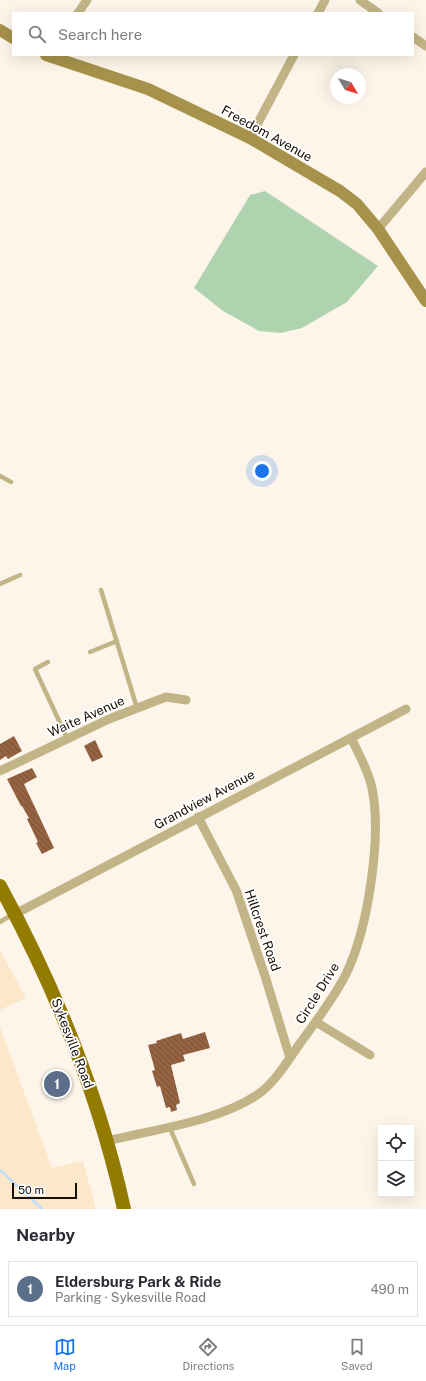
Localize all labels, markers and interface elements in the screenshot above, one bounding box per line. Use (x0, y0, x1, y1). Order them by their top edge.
search box (12, 12, 414, 56)
icon: search (26, 23, 48, 45)
text: Search here (58, 26, 142, 43)
north arrow (330, 68, 366, 104)
street label: Freedom Avenue (219, 102, 315, 165)
your location (252, 461, 272, 481)
street label: Waite Avenue (46, 693, 127, 740)
street label: Grandview Avenue (151, 767, 257, 832)
street label: Hillcrest Road (242, 887, 284, 973)
street label: Circle Drive (293, 960, 342, 1027)
street label: Sykesville Road (48, 996, 97, 1090)
pin: 1 (44, 1069, 70, 1099)
map controls (378, 1125, 414, 1197)
button: locate (378, 1125, 414, 1161)
button: layers (378, 1161, 414, 1197)
scale bar (12, 1181, 77, 1200)
text: 50 m (18, 1184, 44, 1196)
text: Nearby (16, 1225, 75, 1245)
text: Eldersburg Park & Ride (55, 1273, 221, 1290)
text: 1 (27, 1282, 33, 1297)
text: 490 m (370, 1282, 409, 1297)
text: Parking · Sykesville Road (55, 1290, 206, 1305)
tab: Map (53, 1336, 76, 1372)
tab: Directions (183, 1336, 234, 1372)
tab: Saved (341, 1336, 373, 1372)

